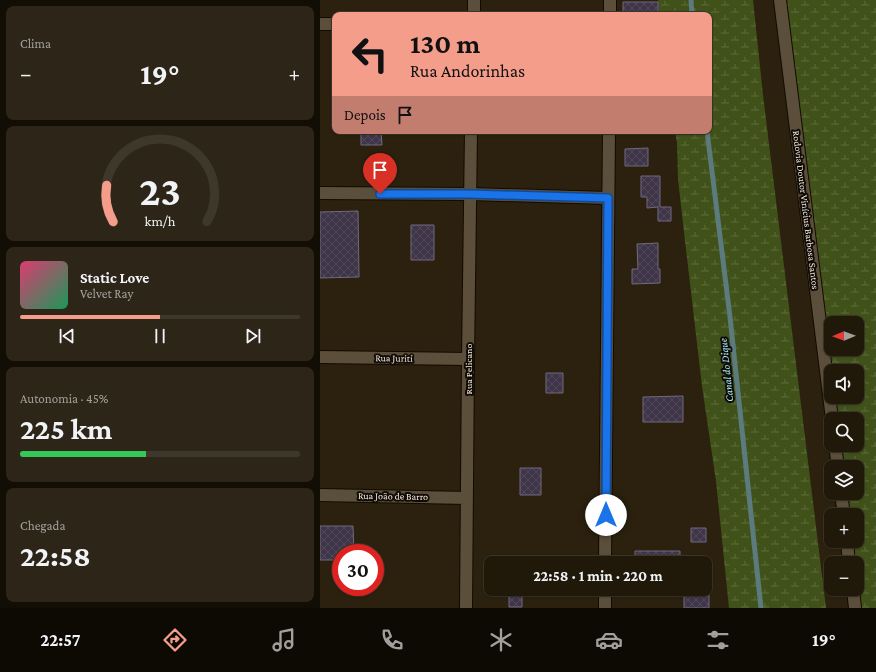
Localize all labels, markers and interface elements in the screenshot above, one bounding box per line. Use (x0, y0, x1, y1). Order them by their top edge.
icon: left (344, 28, 396, 80)
text: 130 m (410, 28, 480, 59)
text: Clima (20, 36, 51, 51)
text: 19° (140, 57, 180, 90)
text: − (20, 61, 32, 86)
text: + (288, 61, 300, 86)
text: Rua Andorinhas (410, 61, 525, 81)
icon: arrive (394, 104, 416, 126)
text: Depois (344, 107, 386, 123)
street label: Rodovia Doutor Vinícius Barbosa Santos (791, 130, 821, 290)
pin (363, 153, 397, 194)
icon: arrive (369, 159, 391, 181)
text: 23 (139, 167, 181, 213)
text: km/h (145, 212, 176, 228)
text: Static Love (80, 270, 149, 286)
text: Velvet Ray (80, 286, 133, 301)
north arrow (824, 316, 864, 356)
map controls (824, 316, 864, 596)
icon: previous (56, 325, 78, 347)
icon: pause (149, 325, 171, 347)
icon: next (242, 325, 264, 347)
water label: Canal do Dique (717, 337, 736, 402)
street label: Rua Pelicano (463, 344, 474, 394)
street label: Rua Juriti (375, 352, 413, 364)
button: sound (824, 364, 864, 404)
text: Autonomia · 45% (20, 391, 108, 406)
text: 225 km (20, 412, 112, 445)
button: search (824, 412, 864, 452)
button: layers (824, 460, 864, 500)
street label: Rua João de Barro (358, 490, 428, 502)
position arrow (585, 494, 627, 536)
button: + (824, 508, 864, 548)
text: Chegada (20, 518, 65, 533)
text: 22:58 (20, 539, 91, 572)
speed limit sign: 30 (332, 544, 384, 596)
button: − (824, 556, 864, 596)
text: 22:58 · 1 min · 220 m (533, 568, 663, 584)
icon: directions (161, 626, 189, 654)
icon: music (270, 626, 298, 654)
icon: phone (378, 626, 406, 654)
icon: climate (487, 626, 515, 654)
icon: car (595, 626, 623, 654)
icon: filters (704, 626, 732, 654)
text: 22:57 (40, 630, 80, 650)
text: 19° (812, 630, 836, 650)

